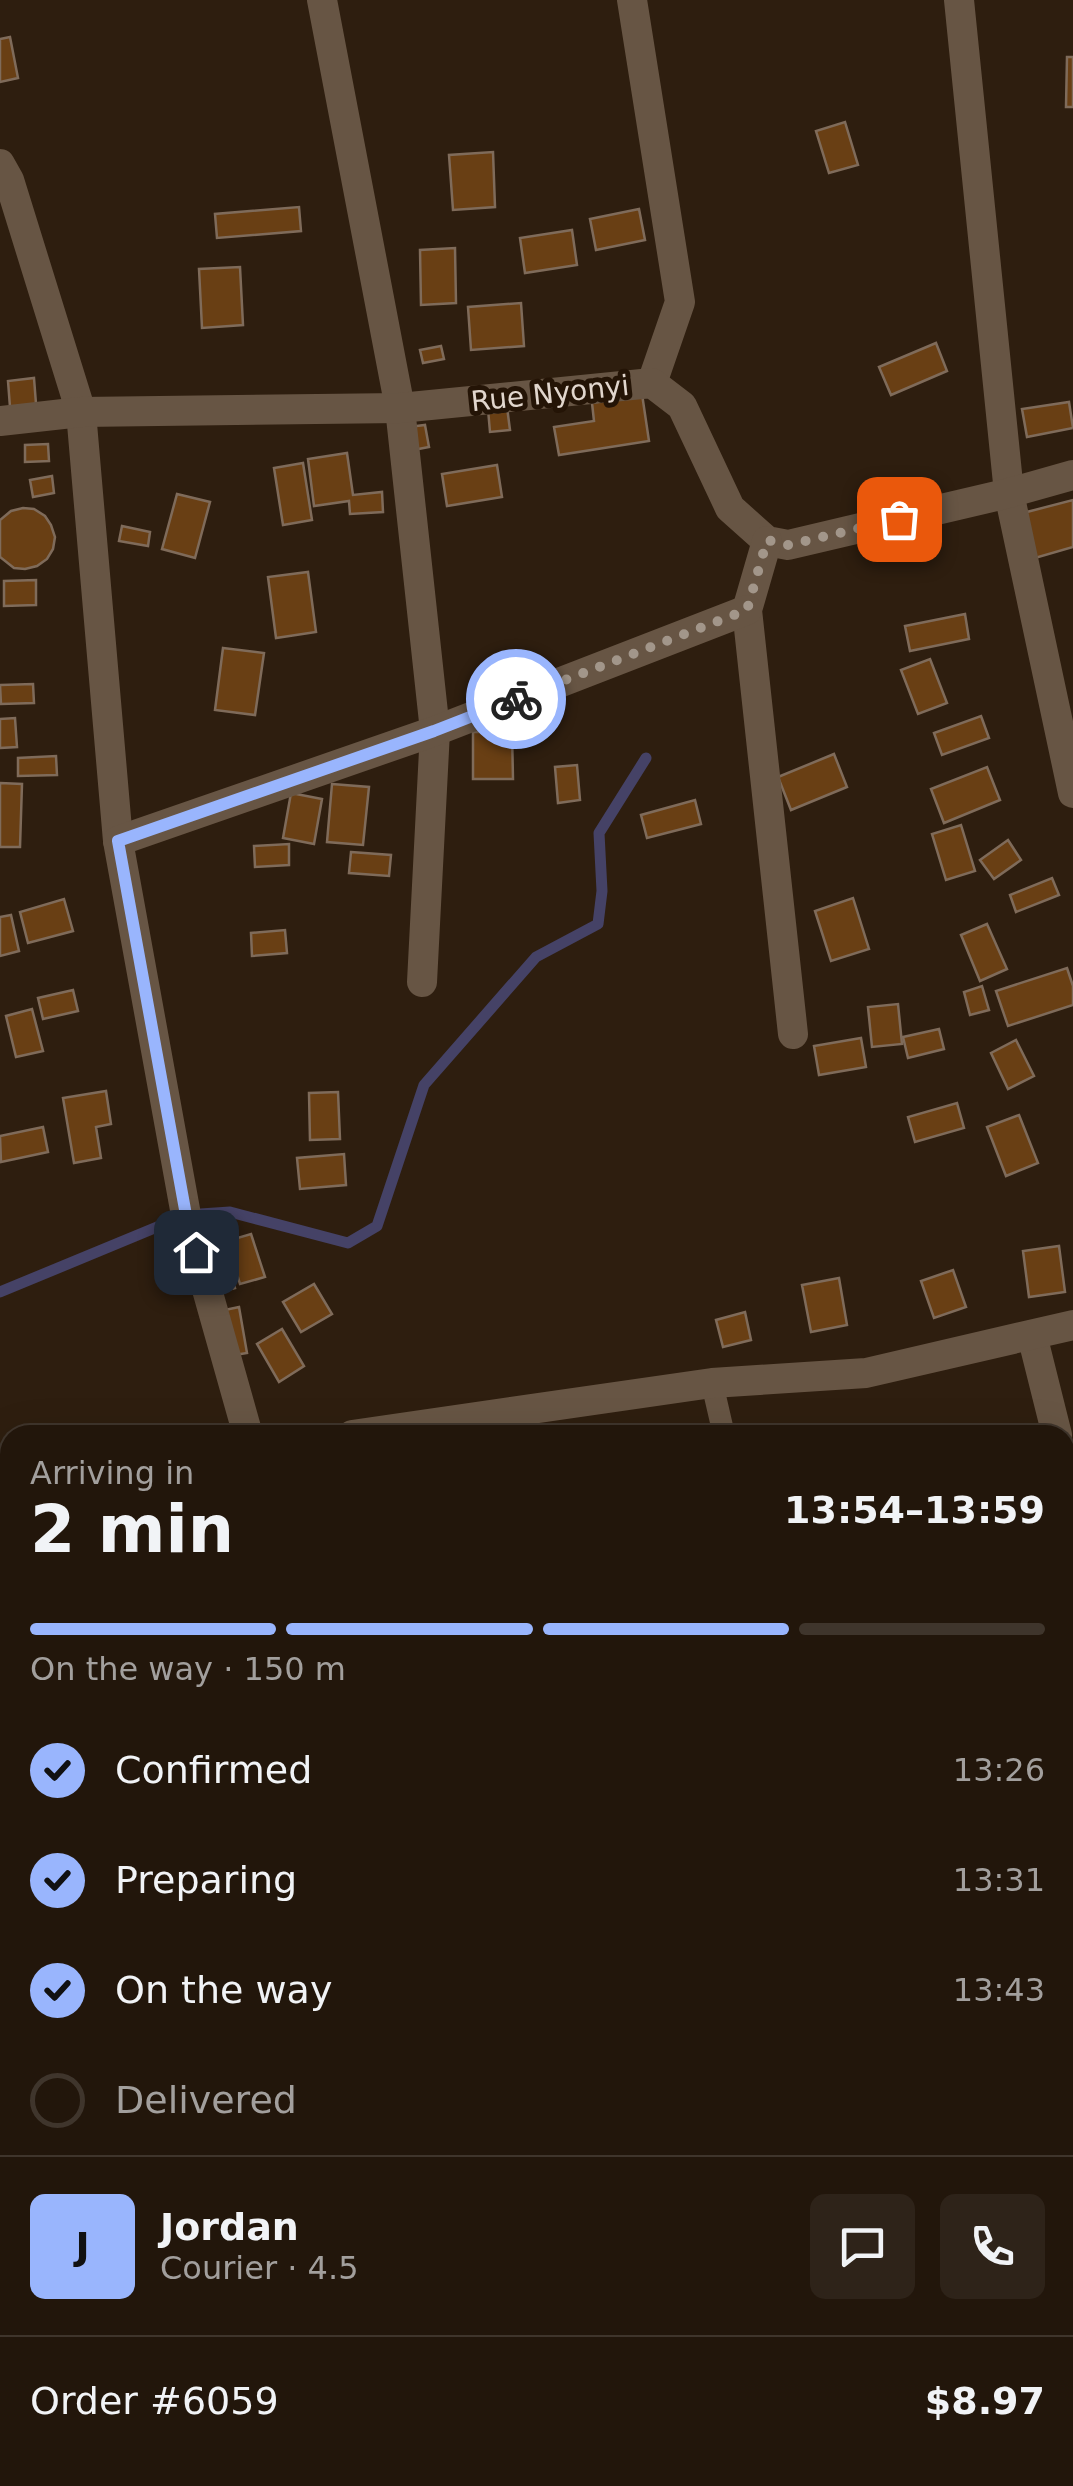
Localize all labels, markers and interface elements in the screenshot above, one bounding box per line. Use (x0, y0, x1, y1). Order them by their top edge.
street label: Rue Nyonyi (469, 369, 631, 418)
pin (857, 477, 942, 562)
icon: bag (872, 492, 927, 547)
courier (466, 649, 566, 749)
icon: bike (489, 672, 544, 727)
pin (154, 1210, 239, 1295)
icon: home (169, 1225, 224, 1280)
text: Arriving in (30, 1454, 194, 1492)
text: 13:54–13:59 (784, 1488, 1045, 1532)
text: 2 min (30, 1492, 234, 1567)
text: On the way · 150 m (30, 1650, 346, 1688)
icon: check (30, 1743, 85, 1798)
text: Confirmed (115, 1748, 312, 1792)
text: 13:26 (953, 1751, 1045, 1789)
icon: check (30, 1853, 85, 1908)
text: Preparing (115, 1858, 297, 1902)
text: 13:31 (953, 1861, 1045, 1899)
icon: check (30, 1963, 85, 2018)
text: On the way (115, 1968, 332, 2012)
text: 13:43 (953, 1971, 1045, 2009)
text: Delivered (115, 2078, 297, 2122)
button: chat (810, 2194, 915, 2299)
button: phone (940, 2194, 1045, 2299)
text: Jordan (160, 2205, 299, 2249)
text: J (75, 2224, 90, 2268)
text: Courier · 4.5 (160, 2249, 359, 2287)
text: Order #6059 (30, 2379, 279, 2423)
text: $8.97 (925, 2379, 1045, 2423)

